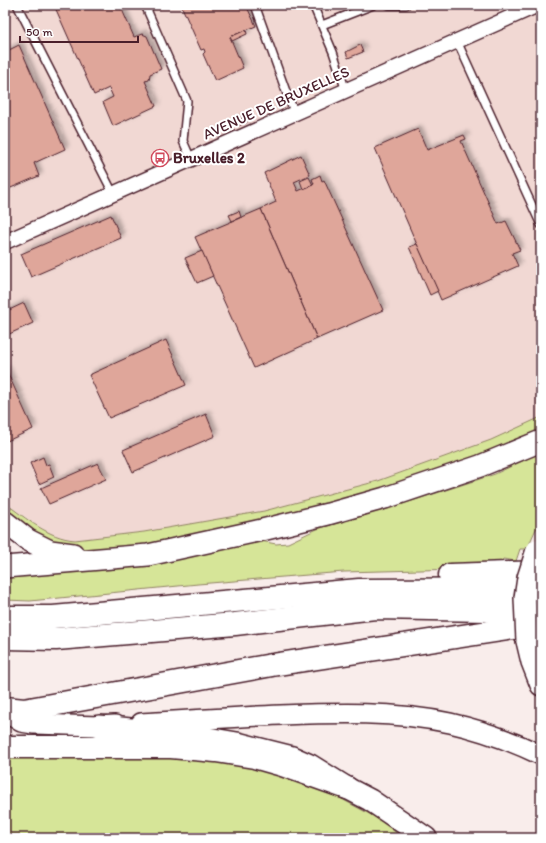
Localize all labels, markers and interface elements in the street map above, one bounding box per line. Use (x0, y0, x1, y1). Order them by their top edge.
scale bar (20, 18, 138, 44)
text: 50 m (26, 25, 52, 39)
street label: AVENUE DE BRUXELLES (200, 63, 352, 143)
bus stop icon: Bruxelles 2 (150, 148, 170, 168)
place label: Bruxelles 2 (173, 149, 245, 167)

